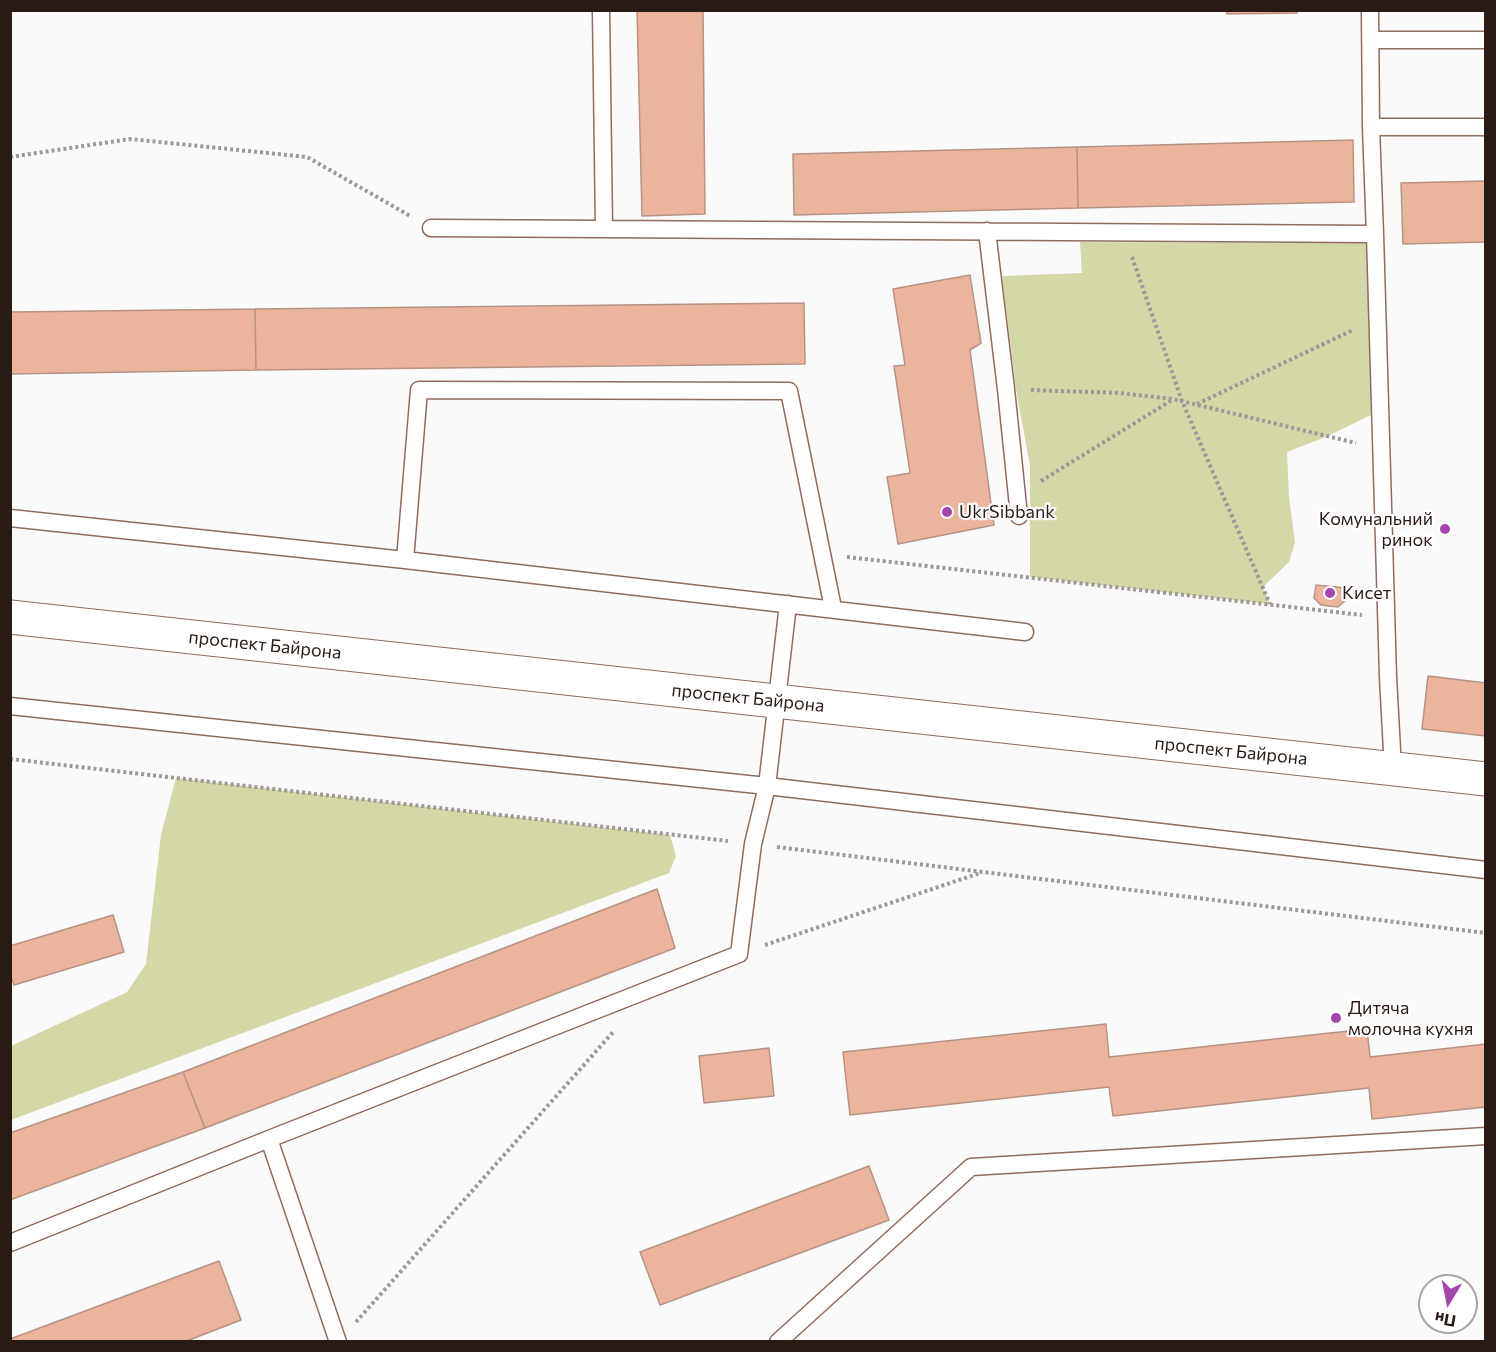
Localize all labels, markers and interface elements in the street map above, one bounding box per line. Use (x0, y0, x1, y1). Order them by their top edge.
place label: UkrSibbank (959, 501, 1055, 523)
marker: UkrSibbank (940, 505, 954, 519)
place label: Комунальний ринок (1319, 508, 1433, 550)
marker: Комунальний ринок (1438, 522, 1452, 536)
place label: Кисет (1342, 582, 1391, 604)
marker: Кисет (1323, 586, 1337, 600)
street label: проспект Байрона (188, 626, 342, 664)
street label: проспект Байрона (671, 679, 825, 717)
street label: проспект Байрона (1154, 732, 1308, 770)
place label: Дитяча молочна кухня (1348, 997, 1473, 1040)
marker: Дитяча молочна кухня (1329, 1011, 1343, 1025)
north arrow (1418, 1274, 1478, 1334)
text: Пн (1433, 1309, 1457, 1331)

